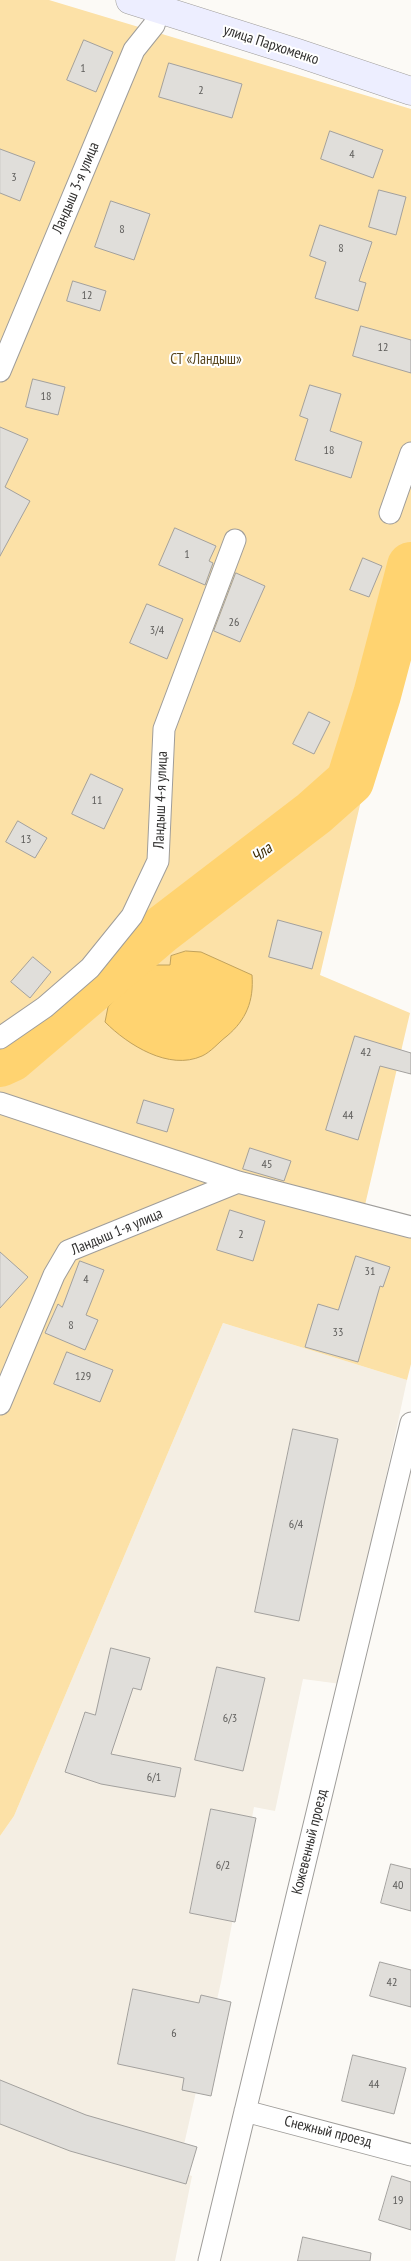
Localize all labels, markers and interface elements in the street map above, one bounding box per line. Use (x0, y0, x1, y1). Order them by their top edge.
street label: улица Пархоменко (221, 21, 321, 69)
house number: 1 (80, 62, 86, 76)
house number: 2 (198, 84, 204, 98)
street label: Ландыш 3-я улица (49, 140, 103, 236)
house number: 4 (349, 148, 355, 162)
house number: 3 (11, 171, 17, 185)
house number: 8 (119, 223, 125, 237)
house number: 8 (338, 242, 344, 256)
house number: 12 (82, 289, 92, 303)
house number: 12 (378, 341, 388, 355)
park label: СТ «Ландыш» (170, 351, 242, 369)
house number: 18 (41, 390, 51, 404)
house number: 18 (324, 444, 334, 458)
house number: 1 (184, 548, 190, 562)
house number: 26 (229, 616, 239, 630)
house number: 3/4 (150, 624, 164, 638)
street label: Ландыш 4-я улица (150, 751, 172, 849)
house number: 11 (92, 794, 102, 808)
house number: 13 (21, 833, 31, 847)
water label: Чла (248, 839, 276, 867)
house number: 42 (361, 1046, 371, 1060)
house number: 44 (343, 1109, 353, 1123)
house number: 45 (262, 1158, 272, 1172)
street label: Ландыш 1-я улица (69, 1205, 165, 1259)
house number: 2 (238, 1228, 244, 1242)
house number: 31 (365, 1265, 375, 1279)
house number: 4 (83, 1273, 89, 1287)
house number: 8 (68, 1319, 74, 1333)
house number: 33 (333, 1326, 343, 1340)
house number: 129 (75, 1370, 91, 1384)
house number: 6/4 (289, 1518, 303, 1532)
house number: 6/3 (223, 1712, 237, 1726)
house number: 6/1 (147, 1771, 161, 1785)
street label: Кожевенный проезд (288, 1788, 332, 1896)
house number: 6/2 (216, 1859, 230, 1873)
house number: 40 (393, 1879, 403, 1893)
house number: 42 (387, 1976, 397, 1990)
house number: 6 (171, 2027, 177, 2041)
house number: 44 (369, 2078, 379, 2092)
street label: Снежный проезд (282, 2112, 374, 2152)
house number: 19 (393, 2194, 403, 2208)

